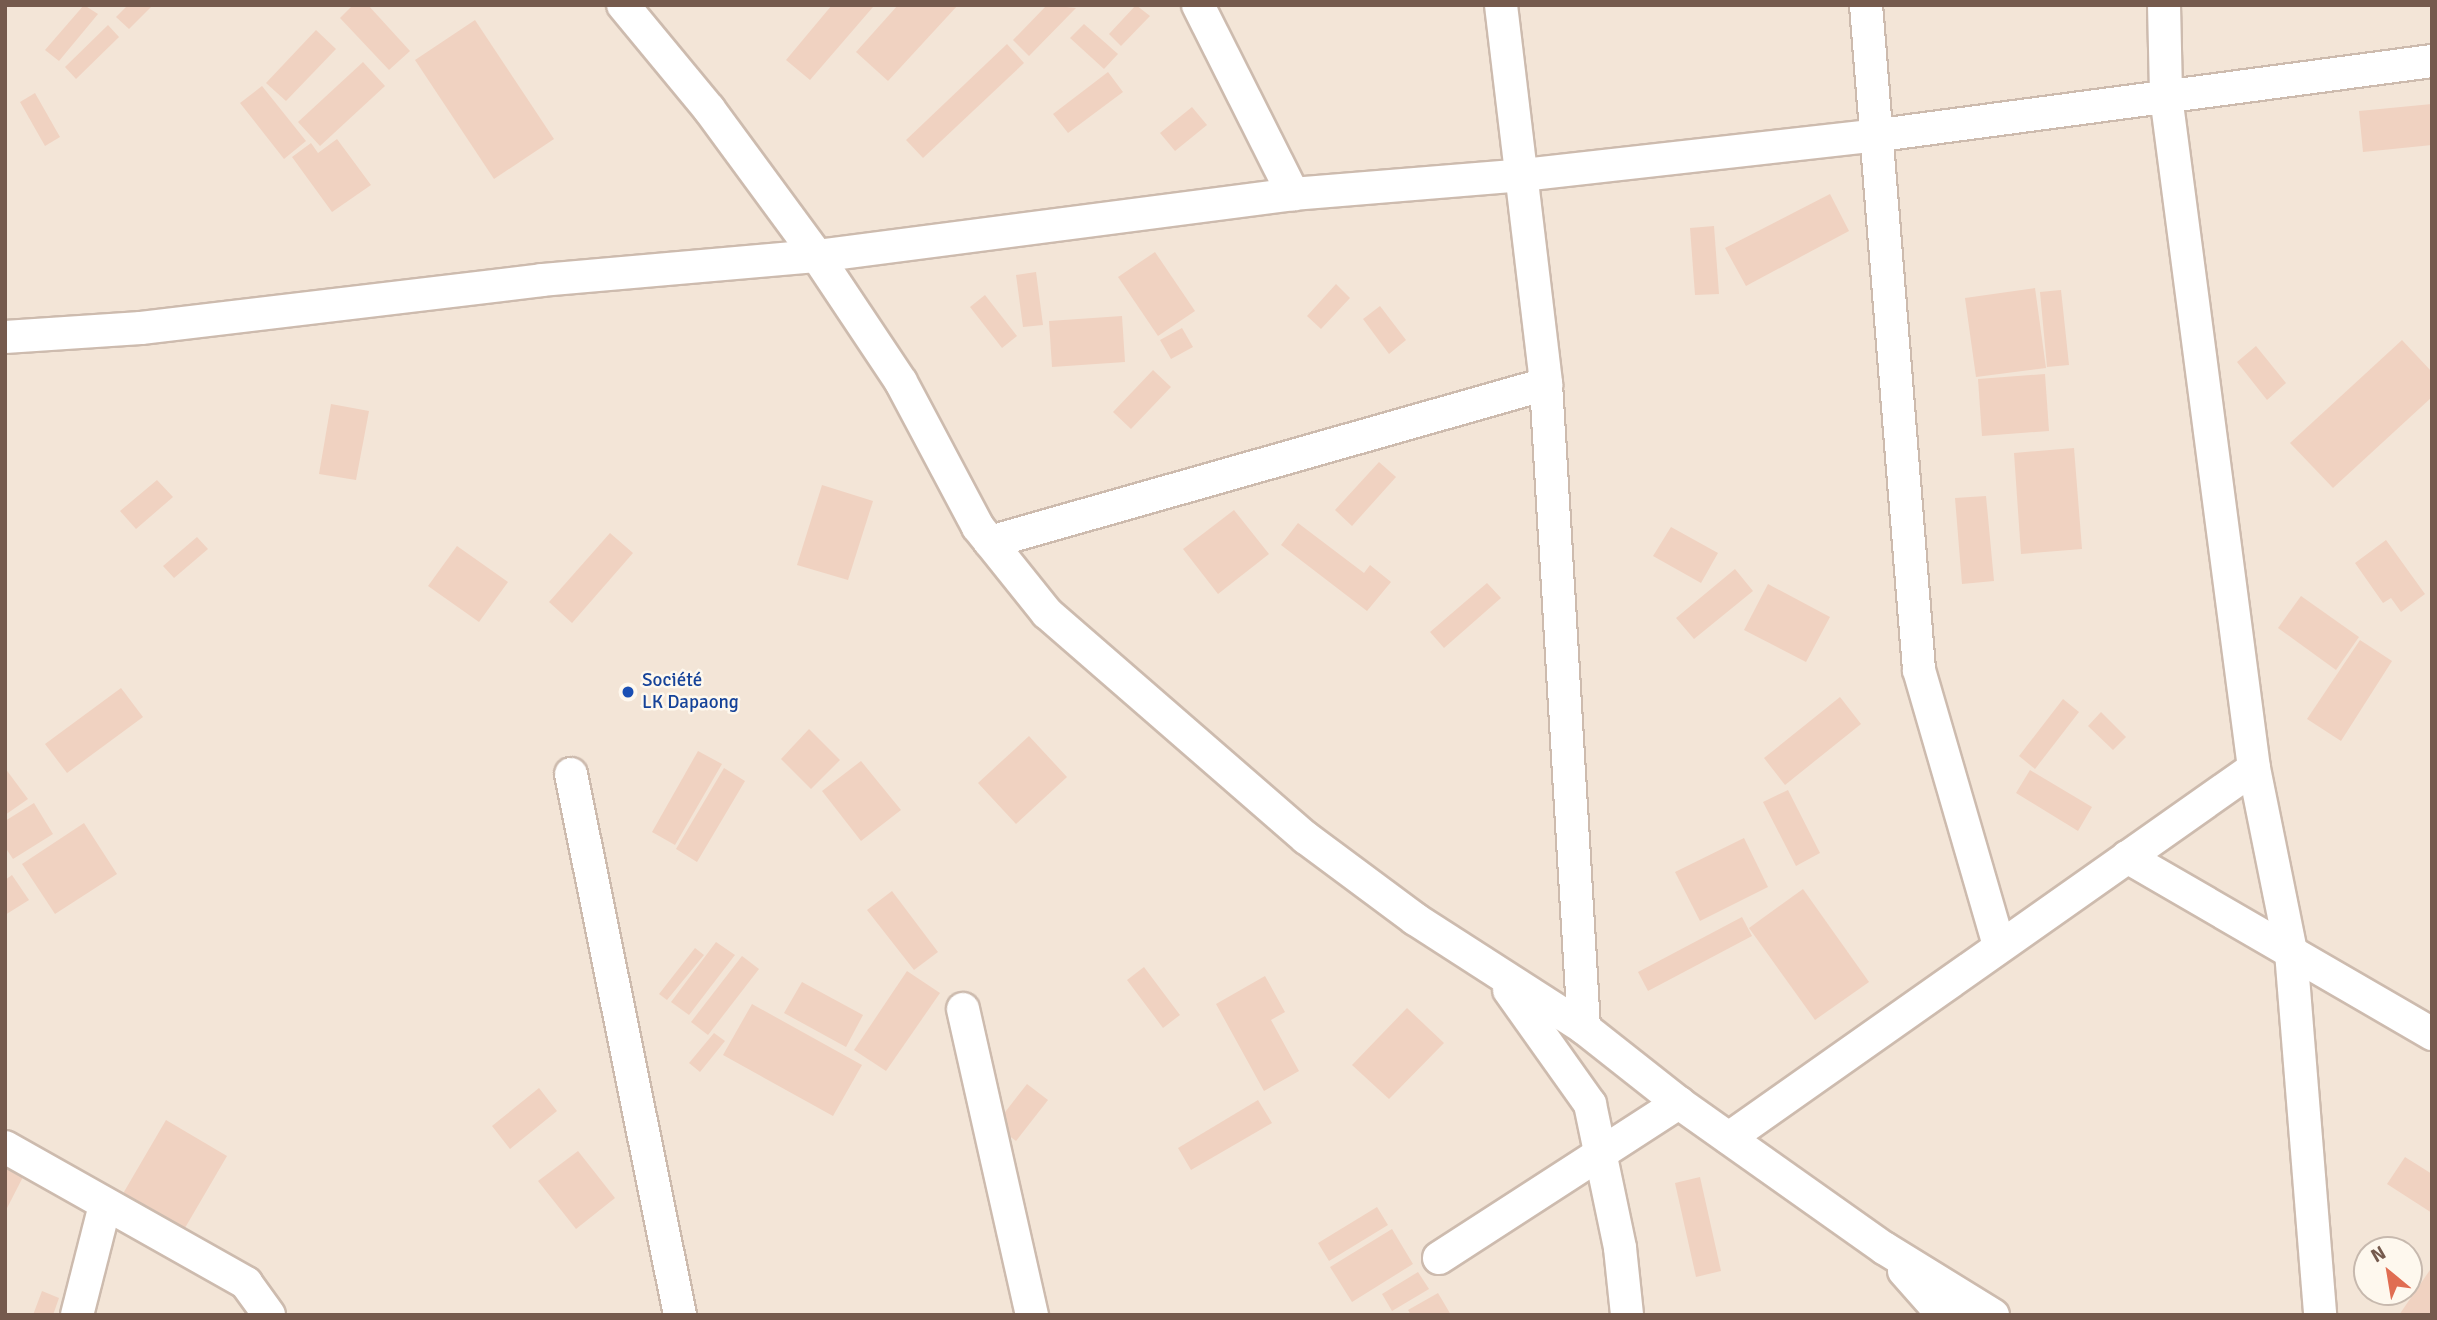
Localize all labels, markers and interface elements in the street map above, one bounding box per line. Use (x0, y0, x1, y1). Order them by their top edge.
place label: Société LK Dapaong (642, 670, 739, 714)
marker: Société LK Dapaong (620, 684, 636, 700)
north arrow (2353, 1236, 2423, 1306)
text: N (2367, 1241, 2390, 1268)

